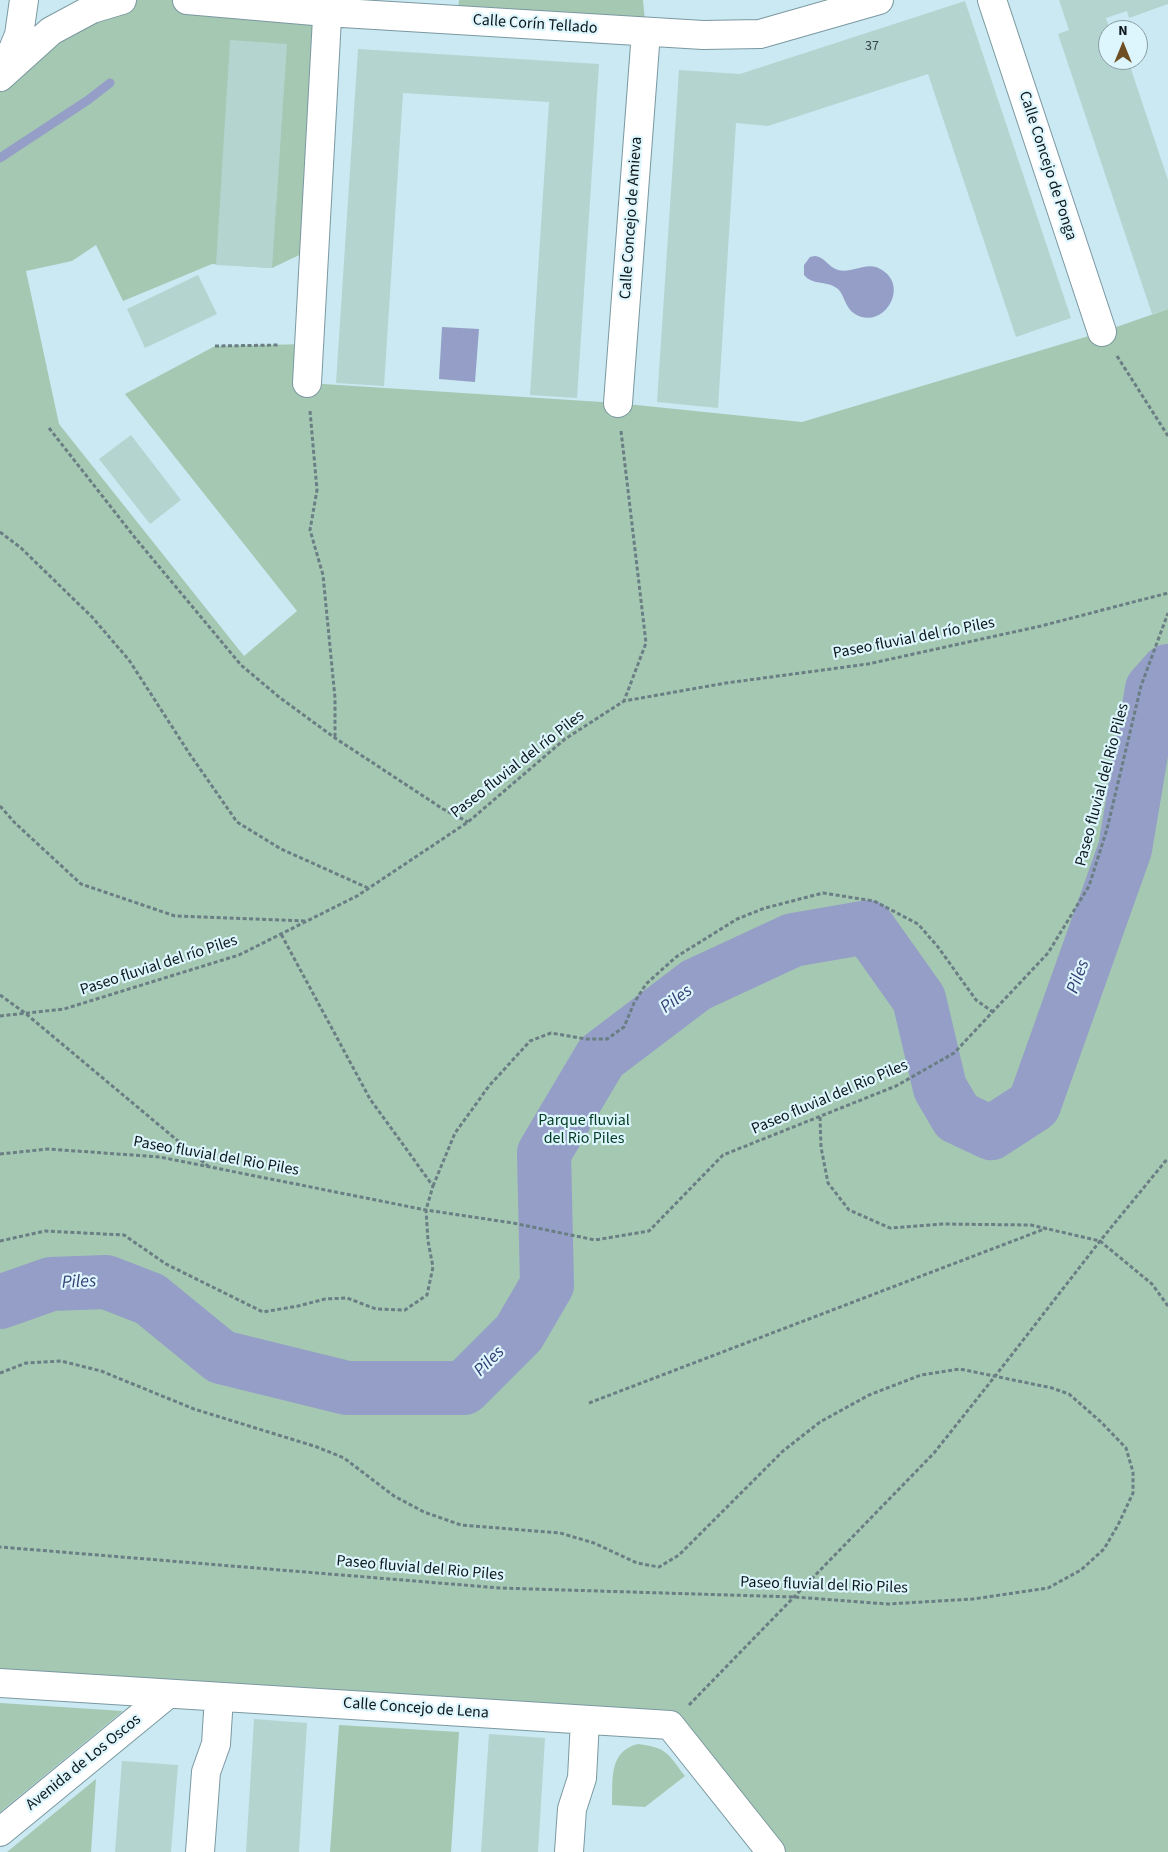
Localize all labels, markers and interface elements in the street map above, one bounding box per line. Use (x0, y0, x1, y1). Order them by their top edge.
street label: Calle Corín Tellado (472, 11, 598, 39)
north arrow (1098, 20, 1148, 70)
text: N (1118, 21, 1128, 41)
house number: 37 (865, 39, 879, 55)
street label: Calle Concejo de Ponga (1014, 89, 1080, 243)
street label: Calle Concejo de Amieva (617, 136, 647, 300)
street label: Paseo fluvial del río Piles (832, 614, 996, 664)
street label: Paseo fluvial del Rio Piles (1072, 701, 1134, 869)
street label: Paseo fluvial del río Piles (447, 707, 589, 823)
street label: Paseo fluvial del río Piles (78, 931, 240, 1001)
water label: Piles (1063, 957, 1095, 997)
water label: Piles (657, 981, 697, 1019)
street label: Paseo fluvial del Rio Piles (749, 1056, 911, 1140)
park label: Parque fluvial del Rio Piles (538, 1111, 630, 1149)
street label: Paseo fluvial del Rio Piles (132, 1133, 300, 1181)
water label: Piles (61, 1271, 97, 1295)
water label: Piles (470, 1342, 510, 1382)
street label: Paseo fluvial del Rio Piles (336, 1552, 504, 1586)
street label: Paseo fluvial del Rio Piles (740, 1573, 908, 1599)
street label: Calle Concejo de Lena (342, 1694, 490, 1724)
street label: Avenida de Los Oscos (23, 1711, 145, 1815)

